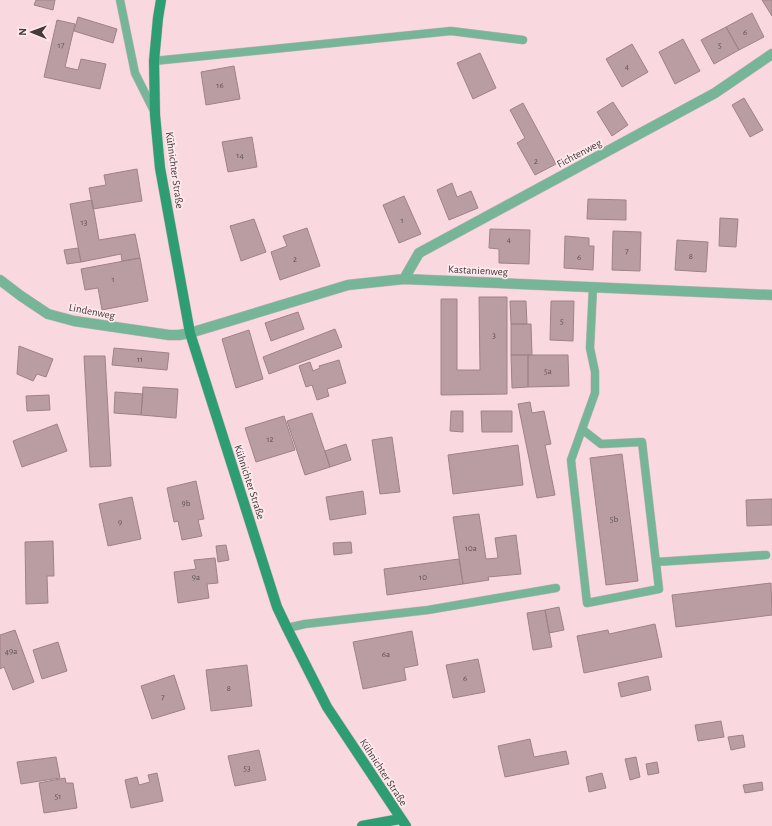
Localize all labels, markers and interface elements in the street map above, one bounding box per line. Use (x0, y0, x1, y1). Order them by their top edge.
north arrow (12, 12, 52, 52)
text: N (17, 28, 28, 36)
house number: 6 (743, 28, 747, 37)
house number: 17 (58, 41, 65, 50)
house number: 5 (718, 41, 722, 50)
house number: 4 (625, 62, 630, 71)
house number: 16 (216, 81, 224, 90)
street label: Kühnichter Straße (164, 131, 185, 209)
street label: Fichtenweg (555, 137, 604, 170)
house number: 14 (236, 151, 244, 160)
house number: 2 (534, 157, 538, 166)
house number: 1 (400, 216, 404, 225)
house number: 13 (81, 218, 88, 227)
house number: 4 (507, 235, 512, 244)
house number: 7 (625, 247, 629, 256)
house number: 8 (689, 252, 693, 261)
house number: 6 (577, 253, 581, 262)
house number: 2 (293, 255, 297, 264)
street label: Kastanienweg (448, 263, 509, 278)
house number: 1 (111, 275, 115, 284)
street label: Lindenweg (68, 302, 117, 321)
house number: 5 (560, 317, 564, 326)
house number: 3 (492, 331, 496, 340)
house number: 11 (137, 355, 143, 364)
house number: 5a (544, 367, 552, 376)
house number: 12 (266, 435, 274, 444)
street label: Kühnichter Straße (232, 444, 267, 521)
house number: 9b (182, 499, 191, 508)
house number: 5b (610, 515, 619, 524)
house number: 9 (118, 518, 122, 527)
house number: 10a (465, 544, 477, 553)
house number: 9a (192, 573, 200, 582)
house number: 10 (419, 573, 427, 582)
house number: 49a (5, 647, 17, 656)
house number: 6a (382, 650, 390, 659)
house number: 6 (463, 674, 467, 683)
house number: 8 (227, 684, 231, 693)
house number: 7 (161, 693, 165, 702)
street label: Kühnichter Straße (358, 737, 409, 808)
house number: 53 (243, 764, 251, 773)
house number: 51 (55, 792, 61, 801)

